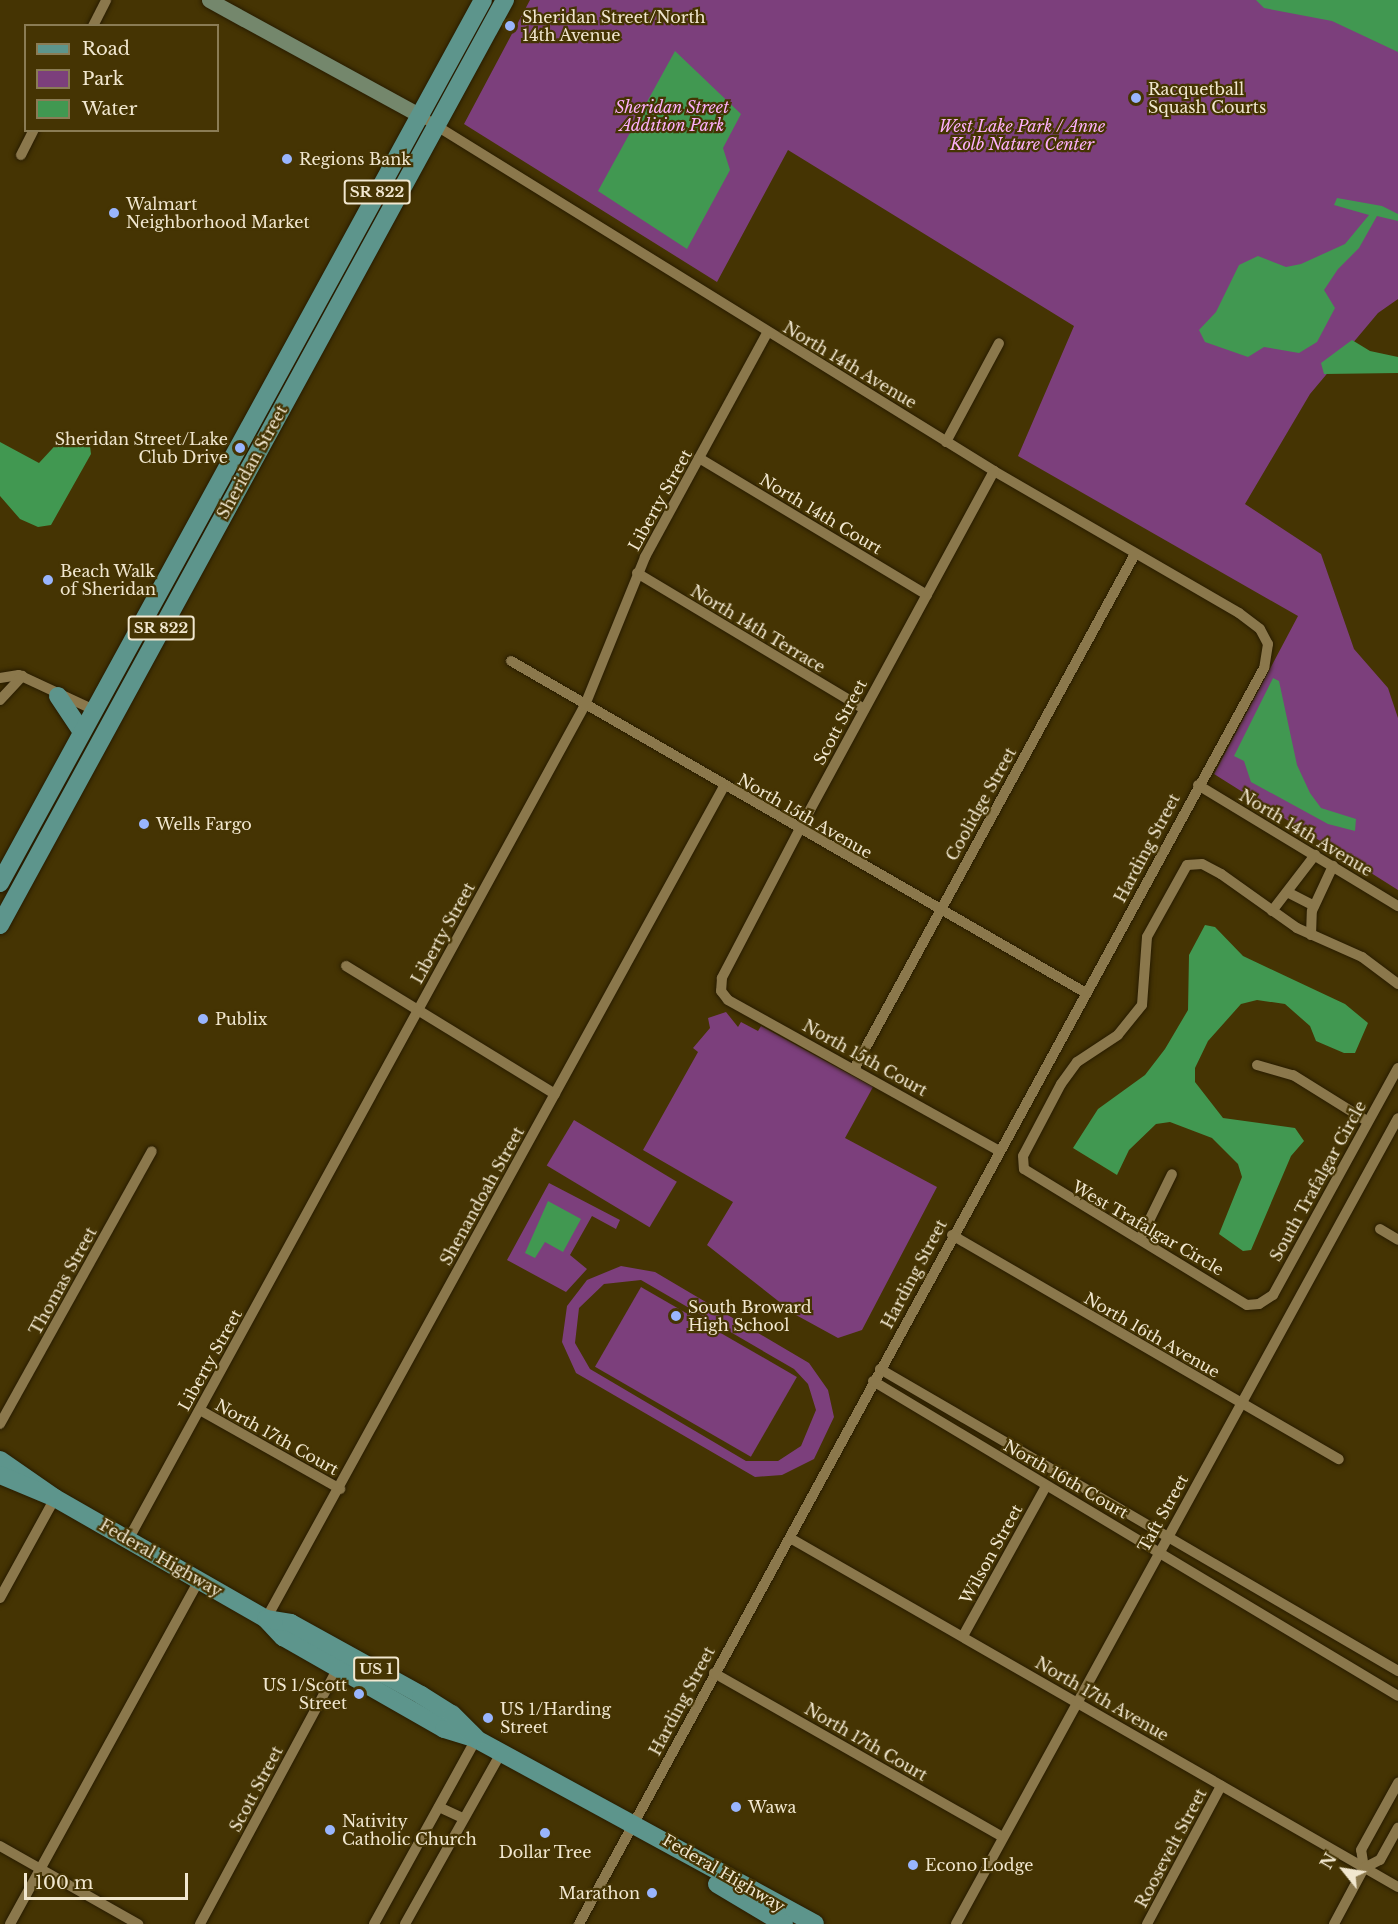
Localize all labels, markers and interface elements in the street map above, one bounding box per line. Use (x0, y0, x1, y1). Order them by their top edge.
place label: Sheridan Street/North 14th Avenue (522, 7, 705, 45)
marker: Sheridan Street/North 14th Avenue (503, 19, 517, 33)
legend (24, 24, 219, 132)
text: Road (82, 38, 130, 60)
text: Park (82, 68, 124, 90)
place label: Racquetball Squash Courts (1148, 79, 1266, 117)
marker: Racquetball Squash Courts (1129, 91, 1143, 105)
park label: Sheridan Street Addition Park (615, 97, 729, 135)
text: Water (82, 98, 137, 120)
park label: West Lake Park / Anne Kolb Nature Center (938, 116, 1106, 154)
place label: Regions Bank (299, 149, 411, 169)
marker: Regions Bank (280, 152, 294, 166)
road number: SR 822 (342, 180, 412, 204)
place label: Walmart Neighborhood Market (126, 194, 309, 232)
marker: Walmart Neighborhood Market (107, 206, 121, 220)
street label: North 14th Avenue (780, 317, 920, 413)
street label: Sheridan Street (213, 402, 291, 522)
place label: Sheridan Street/Lake Club Drive (55, 429, 228, 467)
marker: Sheridan Street/Lake Club Drive (233, 441, 247, 455)
street label: Liberty Street (624, 446, 696, 554)
street label: North 14th Court (756, 470, 886, 558)
place label: Beach Walk of Sheridan (60, 561, 156, 599)
marker: Beach Walk of Sheridan (41, 573, 55, 587)
street label: North 14th Terrace (687, 581, 829, 677)
road number: SR 822 (126, 616, 195, 640)
street label: Scott Street (809, 676, 871, 768)
street label: Coolidge Street (942, 744, 1020, 864)
street label: North 15th Avenue (734, 770, 876, 862)
street label: North 14th Avenue (1236, 785, 1376, 881)
street label: Harding Street (1110, 790, 1184, 906)
place label: Wells Fargo (156, 814, 252, 834)
marker: Wells Fargo (137, 817, 151, 831)
street label: Liberty Street (407, 879, 479, 987)
place label: Publix (215, 1009, 268, 1029)
marker: Publix (196, 1012, 210, 1026)
street label: North 15th Court (799, 1016, 931, 1100)
street label: South Trafalgar Circle (1266, 1097, 1370, 1265)
street label: Shenandoah Street (436, 1123, 528, 1269)
street label: West Trafalgar Circle (1068, 1176, 1228, 1280)
street label: Harding Street (877, 1216, 951, 1332)
street label: Thomas Street (25, 1224, 101, 1338)
street label: North 16th Avenue (1081, 1288, 1223, 1382)
place label: South Broward High School (688, 1297, 812, 1335)
street label: Liberty Street (174, 1306, 246, 1414)
marker: South Broward High School (669, 1309, 683, 1323)
street label: North 17th Court (212, 1395, 342, 1479)
street label: North 16th Court (1000, 1436, 1132, 1522)
street label: Taft Street (1134, 1471, 1192, 1555)
street label: Wilson Street (956, 1501, 1026, 1607)
street label: Federal Highway (96, 1515, 226, 1601)
street label: Harding Street (645, 1643, 719, 1759)
street label: North 17th Avenue (1032, 1653, 1172, 1745)
road number: US 1 (352, 1657, 400, 1681)
place label: US 1/Scott Street (262, 1675, 347, 1713)
marker: US 1/Scott Street (352, 1687, 366, 1701)
place label: US 1/Harding Street (500, 1699, 611, 1737)
street label: North 17th Court (801, 1699, 931, 1785)
marker: US 1/Harding Street (481, 1711, 495, 1725)
street label: Scott Street (225, 1743, 287, 1835)
street label: Roosevelt Street (1132, 1785, 1210, 1911)
place label: Wawa (748, 1797, 796, 1817)
marker: Wawa (729, 1800, 743, 1814)
place label: Nativity Catholic Church (342, 1811, 477, 1849)
marker: Nativity Catholic Church (323, 1823, 337, 1837)
marker: Dollar Tree (538, 1826, 552, 1840)
street label: Federal Highway (659, 1830, 789, 1916)
north arrow (1314, 1840, 1374, 1900)
place label: Dollar Tree (498, 1842, 592, 1862)
text: N (1316, 1849, 1341, 1873)
place label: Econo Lodge (925, 1855, 1033, 1875)
marker: Econo Lodge (906, 1858, 920, 1872)
scale bar (27, 1861, 190, 1899)
text: 100 m (35, 1872, 93, 1894)
place label: Marathon (559, 1883, 640, 1903)
marker: Marathon (645, 1886, 659, 1900)

